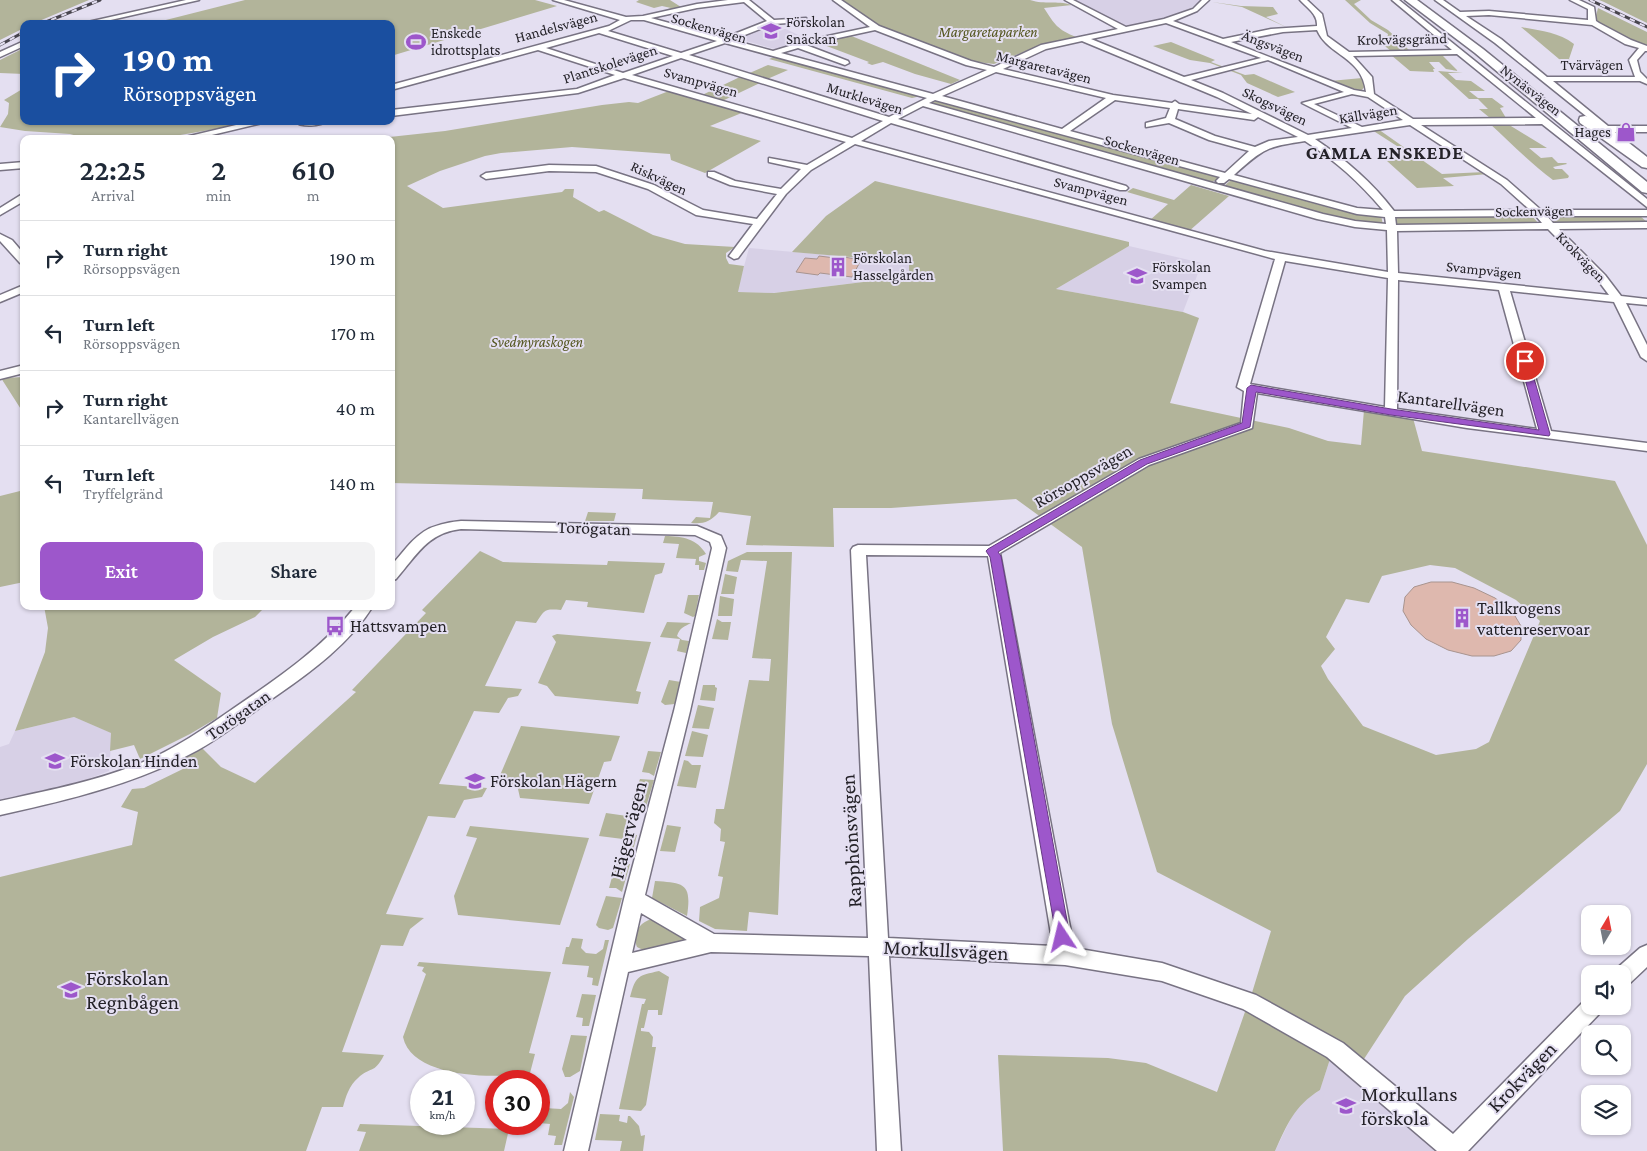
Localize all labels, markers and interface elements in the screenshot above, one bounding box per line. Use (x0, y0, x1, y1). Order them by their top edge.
street label: Handelsvägen (513, 8, 599, 47)
street label: Sockenvägen (669, 10, 749, 47)
place label: Förskolan Snäckan (786, 14, 845, 47)
school or university icon: Förskolan Snäckan (760, 20, 782, 42)
park label: Margaretaparken (937, 24, 1038, 41)
place label: Enskede idrottsplats (431, 25, 501, 59)
street label: Ängsvägen (1239, 27, 1306, 66)
street label: Krokvägsgränd (1357, 30, 1447, 49)
sports icon: Enskede idrottsplats (405, 31, 427, 53)
icon: right (40, 40, 105, 105)
text: 190 m (123, 40, 213, 79)
street label: Plantskolevägen (561, 41, 659, 88)
street label: Margaretavägen (995, 47, 1093, 88)
street label: Tvärvägen (1561, 57, 1623, 74)
street label: Nynäsvägen (1497, 61, 1565, 120)
street label: Svampvägen (662, 64, 740, 101)
street label: Murklevägen (825, 79, 905, 118)
text: Rörsoppsvägen (123, 81, 257, 106)
street label: Skogsvägen (1240, 83, 1310, 129)
street label: Källvägen (1338, 101, 1398, 127)
shop icon: Hages (1615, 121, 1637, 143)
place label: Hages (1575, 124, 1611, 141)
street label: Sockenvägen (1102, 132, 1182, 169)
district label: GAMLA ENSKEDE (1306, 142, 1464, 163)
text: 22:25 (80, 153, 146, 186)
text: 2 (211, 153, 226, 186)
text: 610 (291, 153, 335, 186)
street label: Riskvägen (628, 158, 690, 199)
street label: Svampvägen (1052, 173, 1130, 210)
text: Arrival (91, 187, 135, 204)
text: min (206, 187, 231, 204)
text: m (307, 187, 320, 204)
street label: Sockenvägen (1495, 202, 1573, 221)
street label: Krokvägen (1552, 229, 1609, 286)
text: Turn right (83, 239, 168, 260)
icon: right (40, 244, 68, 272)
text: 190 m (329, 248, 375, 269)
place label: Förskolan Hasselgården (853, 250, 934, 284)
building icon: Förskolan Hasselgården (827, 256, 849, 278)
street label: Svampvägen (1445, 258, 1523, 283)
place label: Förskolan Svampen (1152, 259, 1211, 293)
text: Rörsoppsvägen (83, 260, 180, 277)
school or university icon: Förskolan Svampen (1126, 265, 1148, 287)
text: Turn left (83, 314, 155, 335)
icon: left (40, 319, 68, 347)
text: 170 m (331, 323, 375, 344)
park label: Svedmyraskogen (491, 334, 584, 351)
text: Rörsoppsvägen (83, 335, 180, 352)
pin (1504, 340, 1546, 382)
icon: arrive (1511, 347, 1539, 375)
street label: Kantarellvägen (1396, 386, 1506, 420)
text: Turn right (83, 389, 168, 410)
icon: right (40, 394, 68, 422)
text: 40 m (336, 398, 375, 419)
text: Kantarellvägen (83, 410, 179, 427)
street label: Rörsoppsvägen (1031, 440, 1136, 512)
text: Turn left (83, 464, 155, 485)
icon: left (40, 469, 68, 497)
text: 140 m (329, 473, 375, 494)
text: Tryffelgränd (83, 485, 163, 502)
street label: Torögatan (557, 517, 632, 539)
button: Exit (40, 542, 203, 600)
button: Share (213, 542, 375, 600)
place label: Tallkrogens vattenreservoar (1476, 598, 1591, 639)
building icon: Tallkrogens vattenreservoar (1451, 607, 1473, 629)
bus stop icon: Hattsvampen (324, 615, 346, 637)
place label: Hattsvampen (350, 616, 447, 636)
street label: Torögatan (202, 685, 274, 744)
school or university icon: Förskolan Hinden (44, 750, 66, 772)
place label: Förskolan Hinden (70, 751, 198, 771)
school or university icon: Förskolan Hägern (464, 770, 486, 792)
place label: Förskolan Hägern (490, 771, 617, 791)
street label: Rapphönsvägen (836, 773, 866, 909)
street label: Hägervägen (604, 779, 652, 881)
north arrow (1581, 905, 1631, 955)
map controls (1581, 905, 1631, 1135)
position arrow (1035, 910, 1087, 962)
street label: Morkullsvägen (883, 935, 1009, 965)
button: sound (1581, 965, 1631, 1015)
place label: Förskolan Regnbågen (86, 966, 179, 1014)
school or university icon: Förskolan Regnbågen (60, 979, 82, 1001)
button: search (1581, 1025, 1631, 1075)
street label: Krokvägen (1482, 1037, 1562, 1117)
speed limit sign: 30 (485, 1070, 550, 1135)
place label: Morkullans förskola (1361, 1082, 1458, 1130)
text: 21 (431, 1083, 454, 1110)
button: layers (1581, 1085, 1631, 1135)
school or university icon: Morkullans förskola (1335, 1095, 1357, 1117)
text: km/h (430, 1108, 455, 1122)

